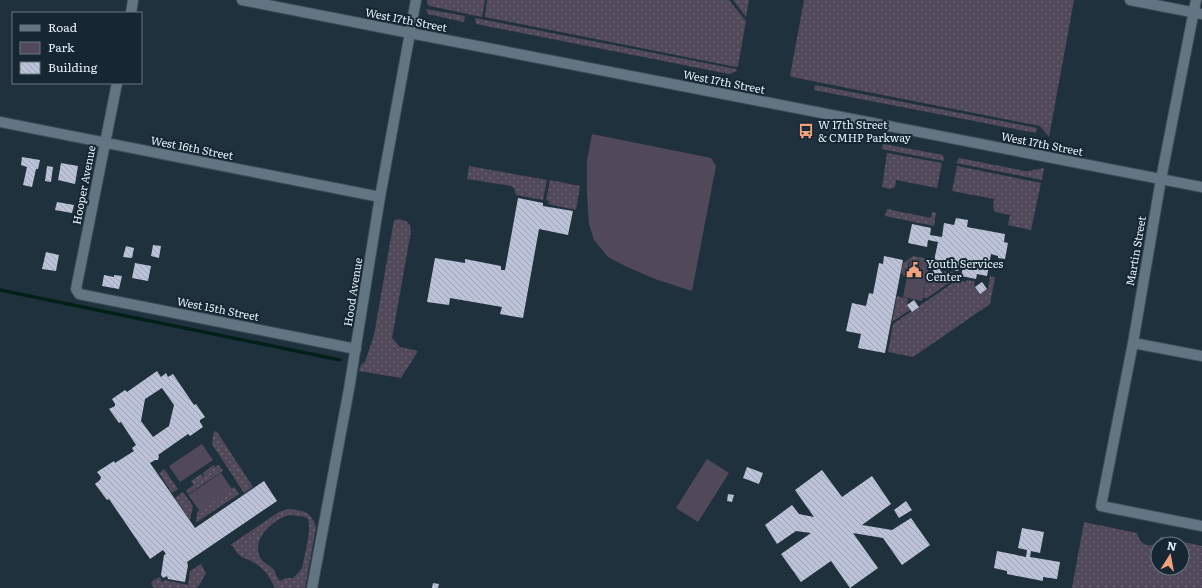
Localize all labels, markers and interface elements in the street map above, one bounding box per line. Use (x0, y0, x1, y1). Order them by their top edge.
street label: West 17th Street (364, 3, 449, 35)
legend (12, 12, 142, 84)
text: Road (48, 18, 78, 36)
text: Park (48, 38, 75, 56)
text: Building (48, 58, 98, 76)
street label: West 17th Street (682, 65, 767, 97)
place label: W 17th Street & CMHP Parkway (818, 116, 912, 145)
bus stop icon: W 17th Street & CMHP Parkway (797, 122, 815, 140)
street label: West 17th Street (1000, 127, 1085, 159)
street label: West 16th Street (150, 131, 235, 163)
street label: Hooper Avenue (68, 144, 99, 226)
street label: Martin Street (1121, 214, 1149, 287)
place label: Youth Services Center (926, 255, 1003, 284)
street label: Hood Avenue (339, 256, 365, 327)
public building icon: Youth Services Center (905, 261, 923, 279)
street label: West 15th Street (176, 292, 261, 324)
north arrow (1150, 536, 1190, 576)
text: N (1166, 536, 1178, 554)

